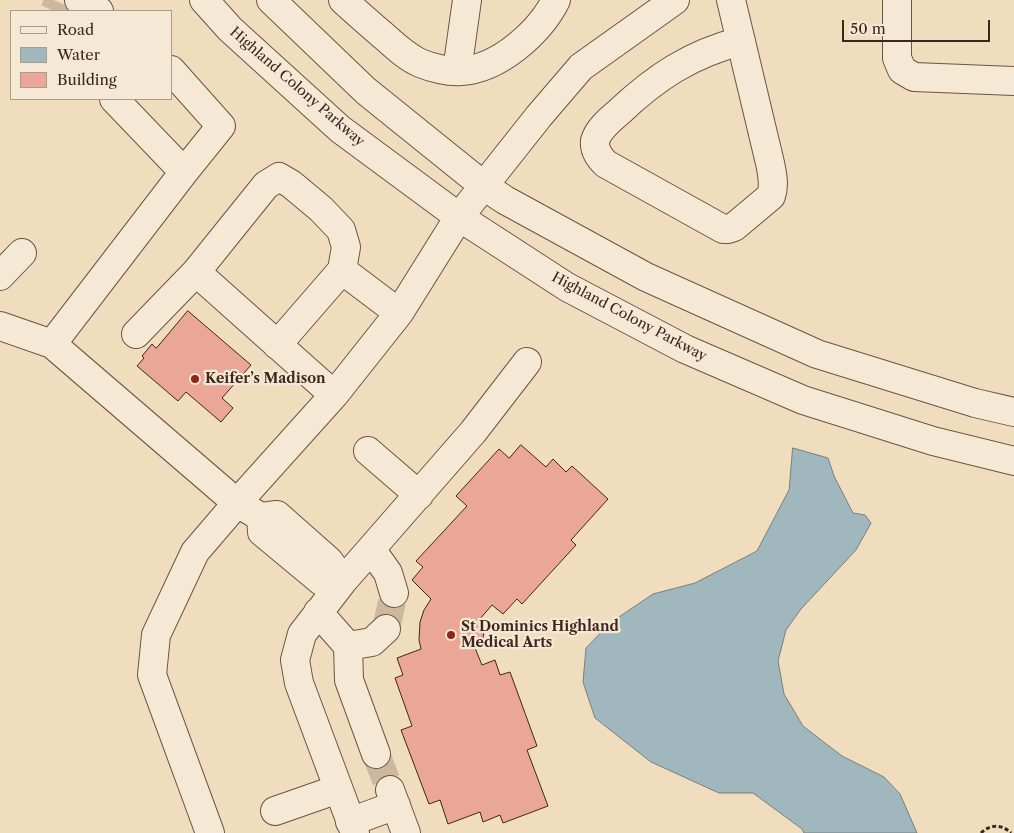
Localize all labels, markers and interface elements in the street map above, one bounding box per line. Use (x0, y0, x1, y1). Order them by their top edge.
legend (10, 10, 172, 100)
scale bar (844, 10, 992, 42)
text: 50 m (850, 19, 886, 38)
text: Road (57, 20, 94, 39)
street label: Highland Colony Parkway (226, 24, 368, 150)
text: Water (57, 45, 100, 64)
text: Building (57, 70, 117, 89)
street label: Highland Colony Parkway (549, 269, 709, 365)
place label: Keifer’s Madison (205, 371, 326, 387)
marker: Keifer’s Madison (189, 373, 201, 385)
place label: St Dominics Highland Medical Arts (461, 619, 619, 652)
marker: St Dominics Highland Medical Arts (445, 629, 457, 641)

